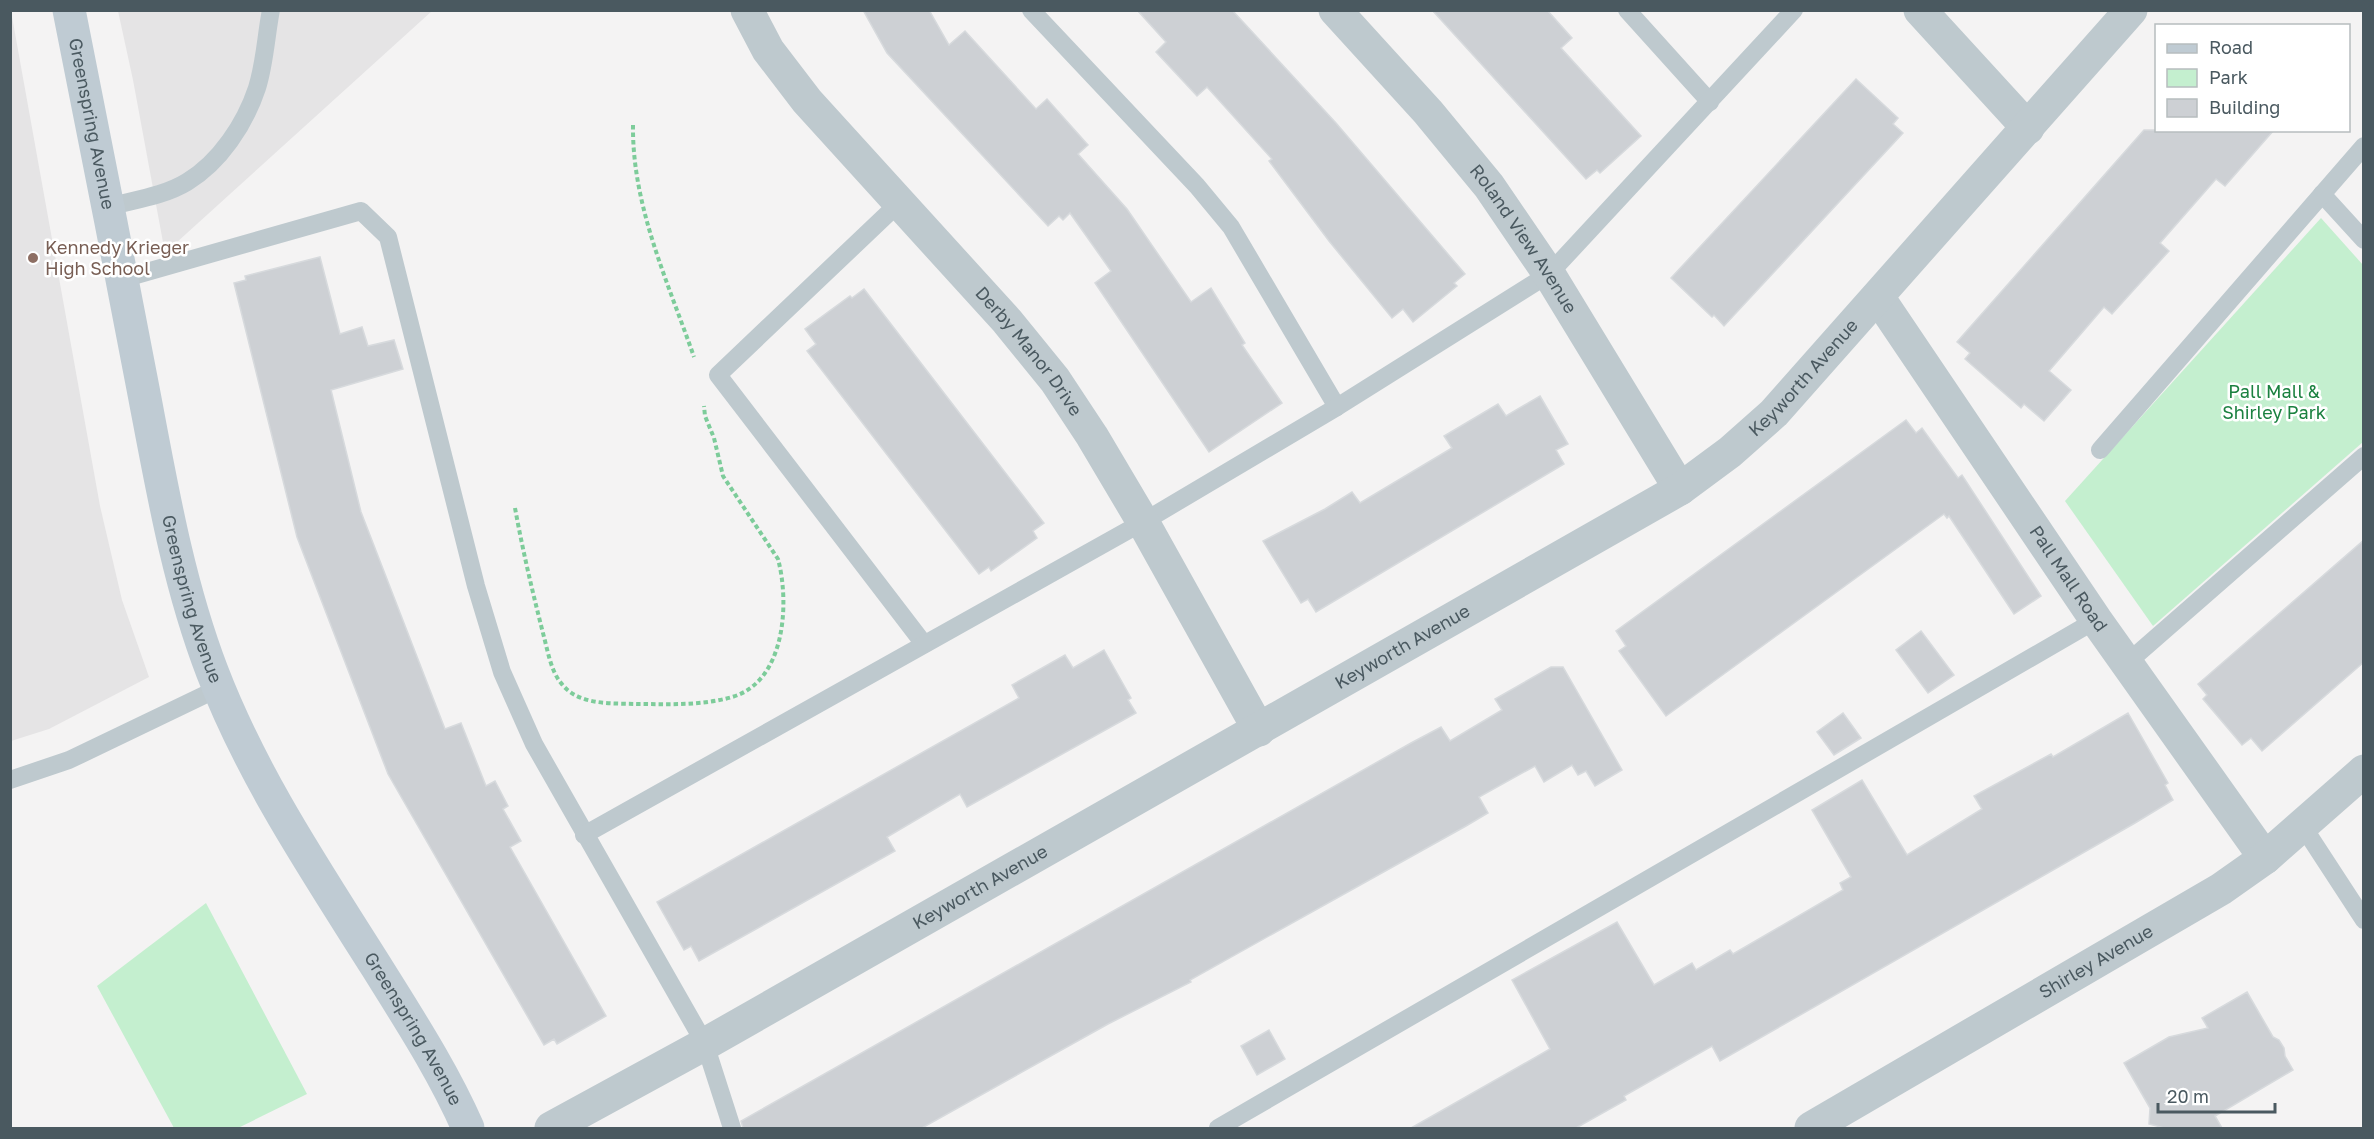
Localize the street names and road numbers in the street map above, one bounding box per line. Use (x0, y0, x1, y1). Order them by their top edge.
street label: Greenspring Avenue (65, 36, 120, 211)
street label: Roland View Avenue (1466, 159, 1582, 317)
street label: Derby Manor Drive (971, 282, 1088, 420)
street label: Keyworth Avenue (1744, 314, 1862, 440)
street label: Greenspring Avenue (158, 513, 228, 686)
street label: Pall Mall Road (2025, 521, 2113, 636)
street label: Keyworth Avenue (1331, 599, 1473, 693)
street label: Keyworth Avenue (908, 839, 1051, 934)
street label: Shirley Avenue (2035, 919, 2157, 1003)
street label: Greenspring Avenue (360, 948, 468, 1109)

